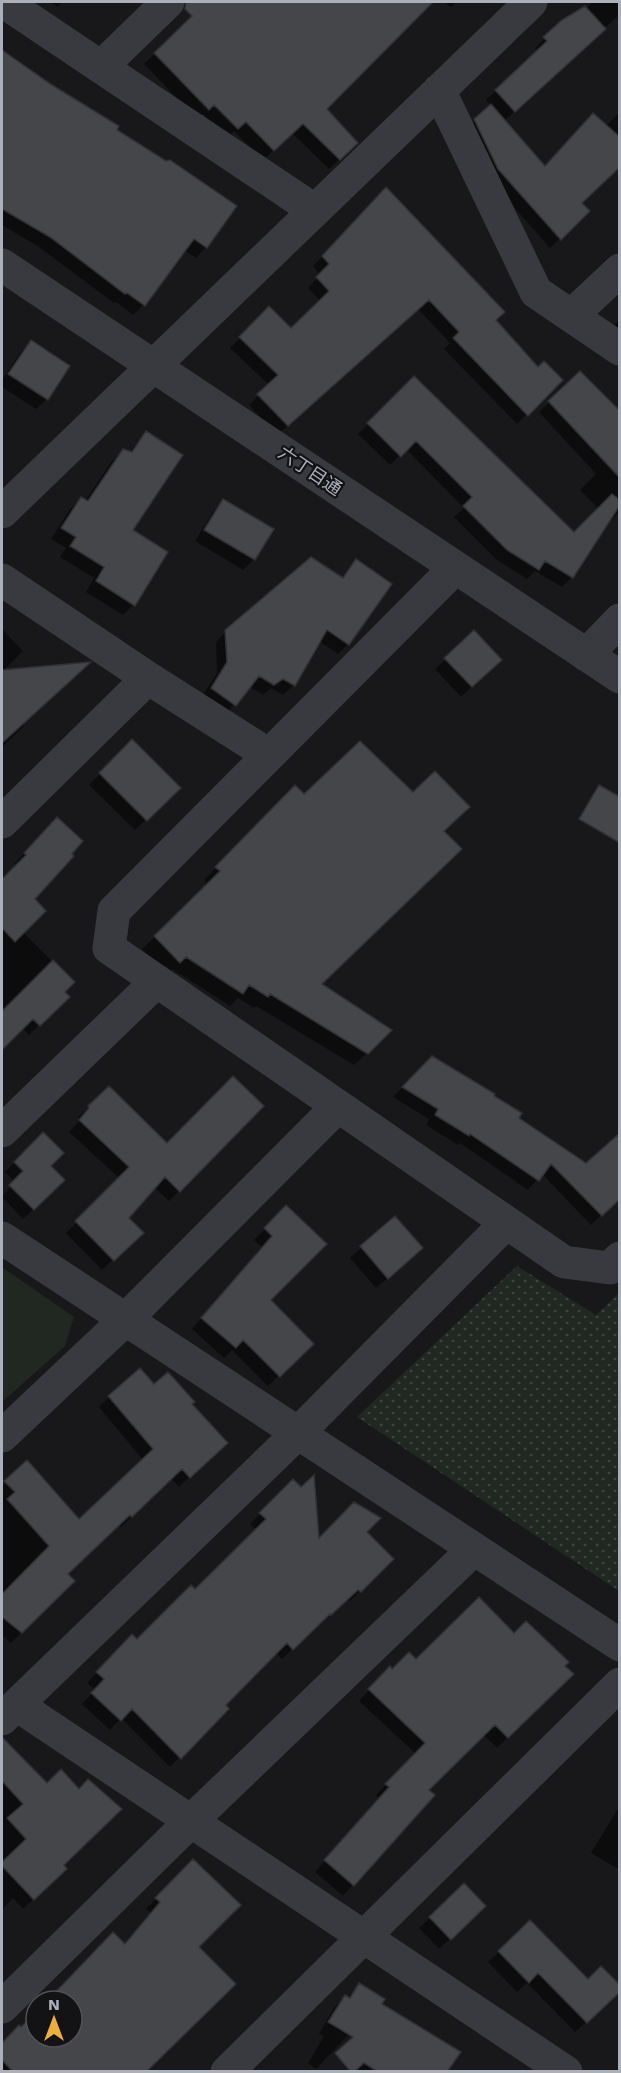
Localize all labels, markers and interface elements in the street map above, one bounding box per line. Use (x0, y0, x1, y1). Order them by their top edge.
street label: 六丁目通 (275, 442, 346, 499)
north arrow (24, 1989, 84, 2049)
text: N (48, 1995, 60, 2014)

